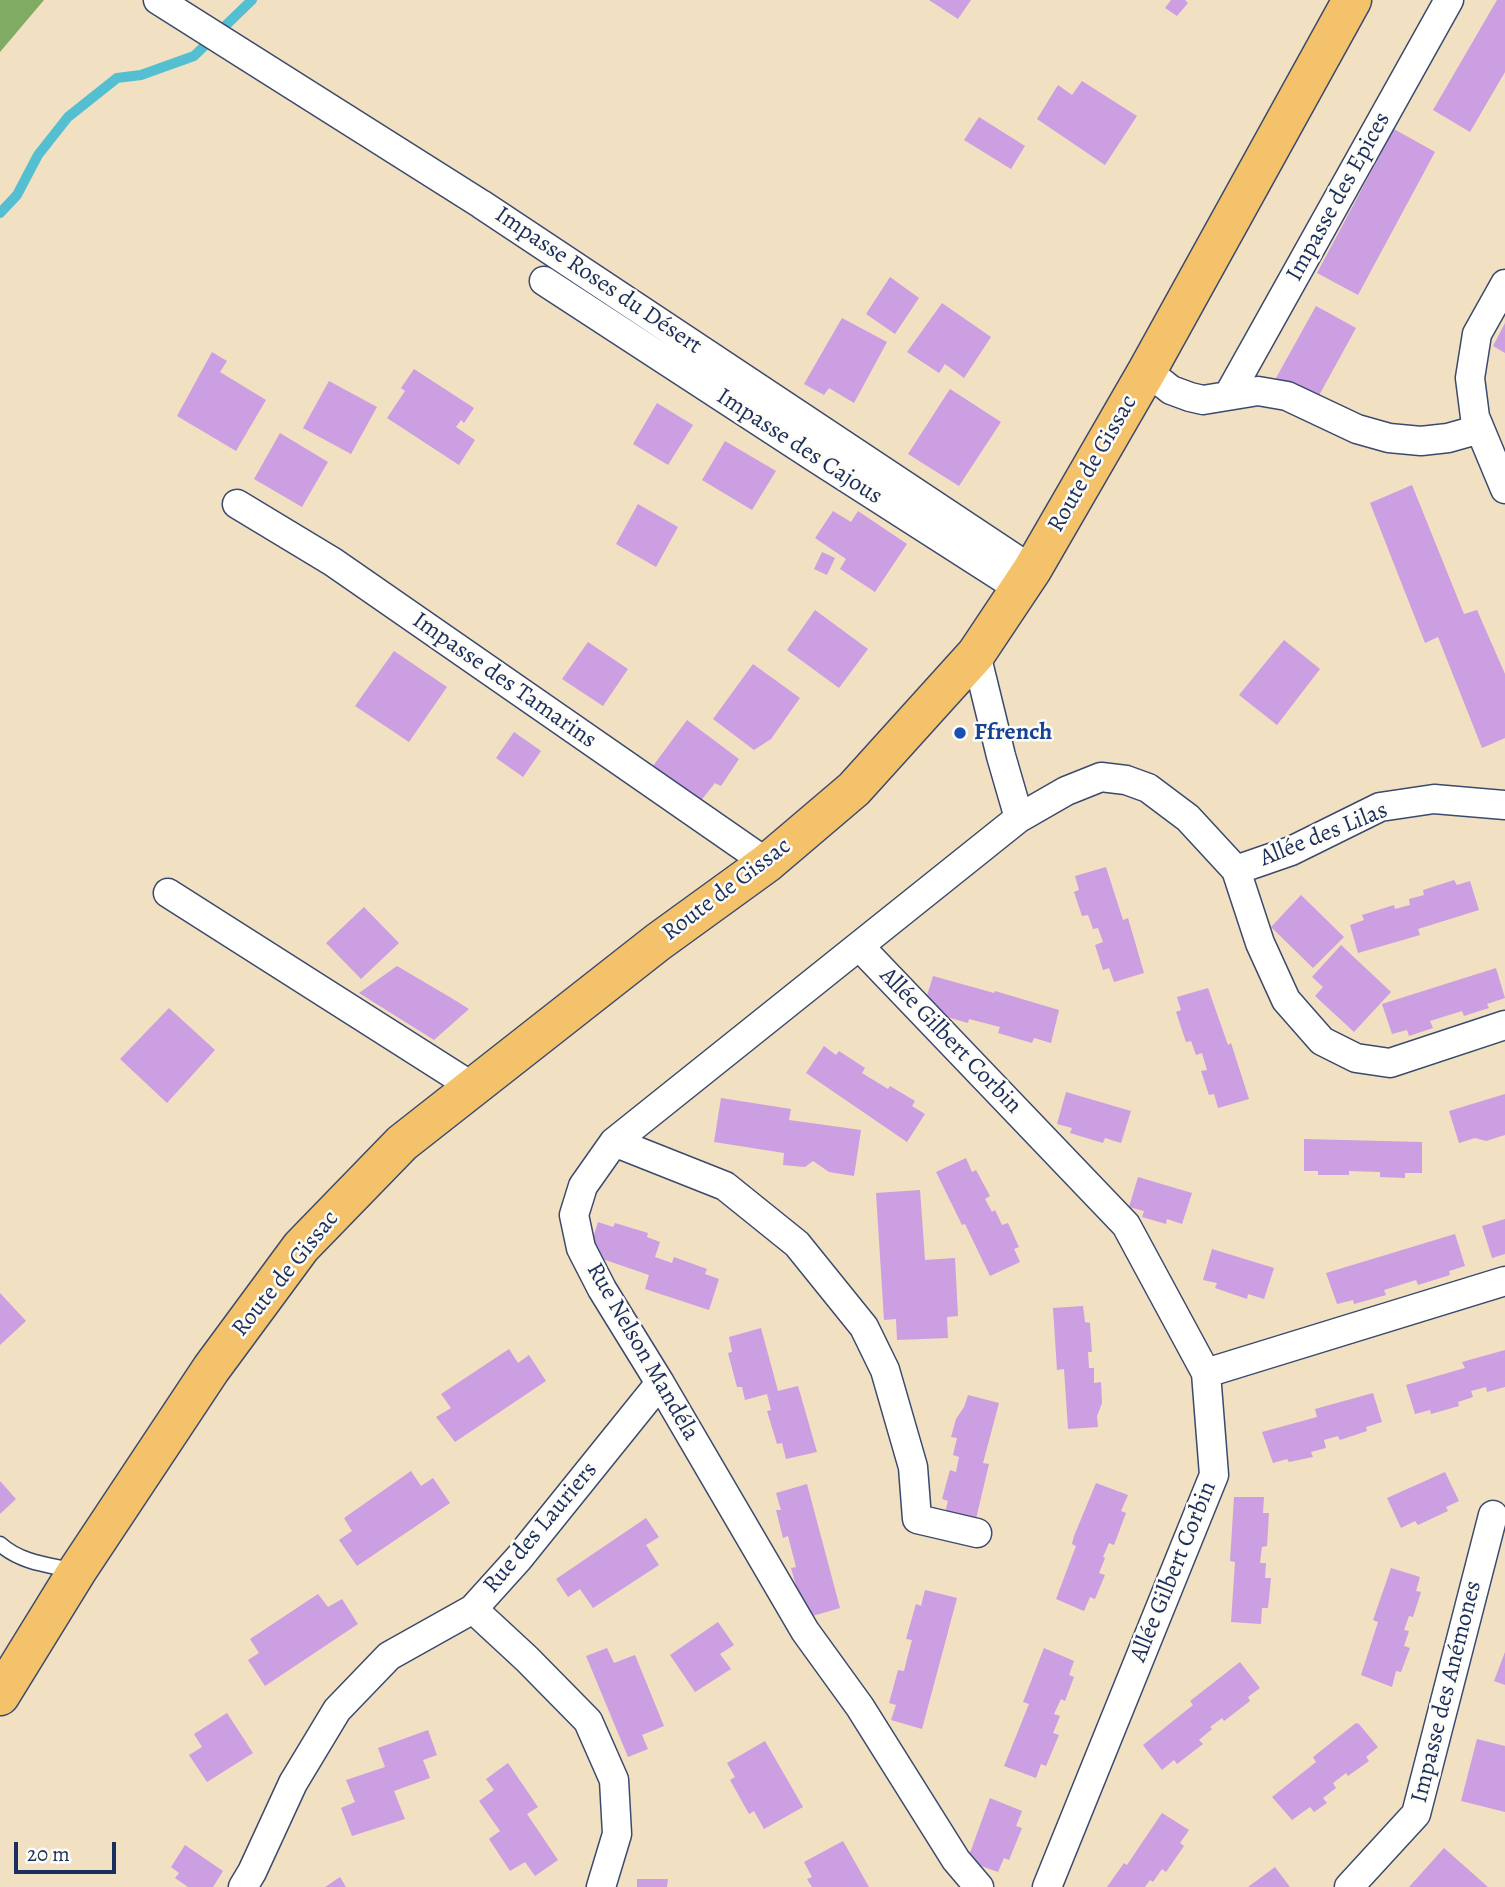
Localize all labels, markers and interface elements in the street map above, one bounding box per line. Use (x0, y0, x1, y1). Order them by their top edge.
street label: Impasse des Epices (1281, 107, 1397, 287)
street label: Impasse Roses du Désert (489, 201, 707, 361)
street label: Impasse des Cajous (711, 383, 887, 511)
street label: Route de Gissac (1042, 390, 1144, 538)
street label: Impasse des Tamarins (406, 607, 602, 755)
place label: Ffrench (974, 719, 1052, 747)
marker: Ffrench (952, 725, 968, 741)
street label: Allée des Lilas (1256, 796, 1392, 874)
street label: Route de Gissac (657, 832, 797, 948)
street label: Allée Gilbert Corbin (873, 962, 1027, 1120)
street label: Route de Gissac (226, 1205, 346, 1343)
street label: Rue Nelson Mandéla (579, 1258, 705, 1446)
street label: Rue des Lauriers (478, 1457, 604, 1599)
street label: Allée Gilbert Corbin (1125, 1477, 1223, 1667)
street label: Impasse des Anémones (1405, 1578, 1489, 1806)
scale bar (18, 1828, 119, 1872)
text: 20 m (27, 1840, 70, 1868)

